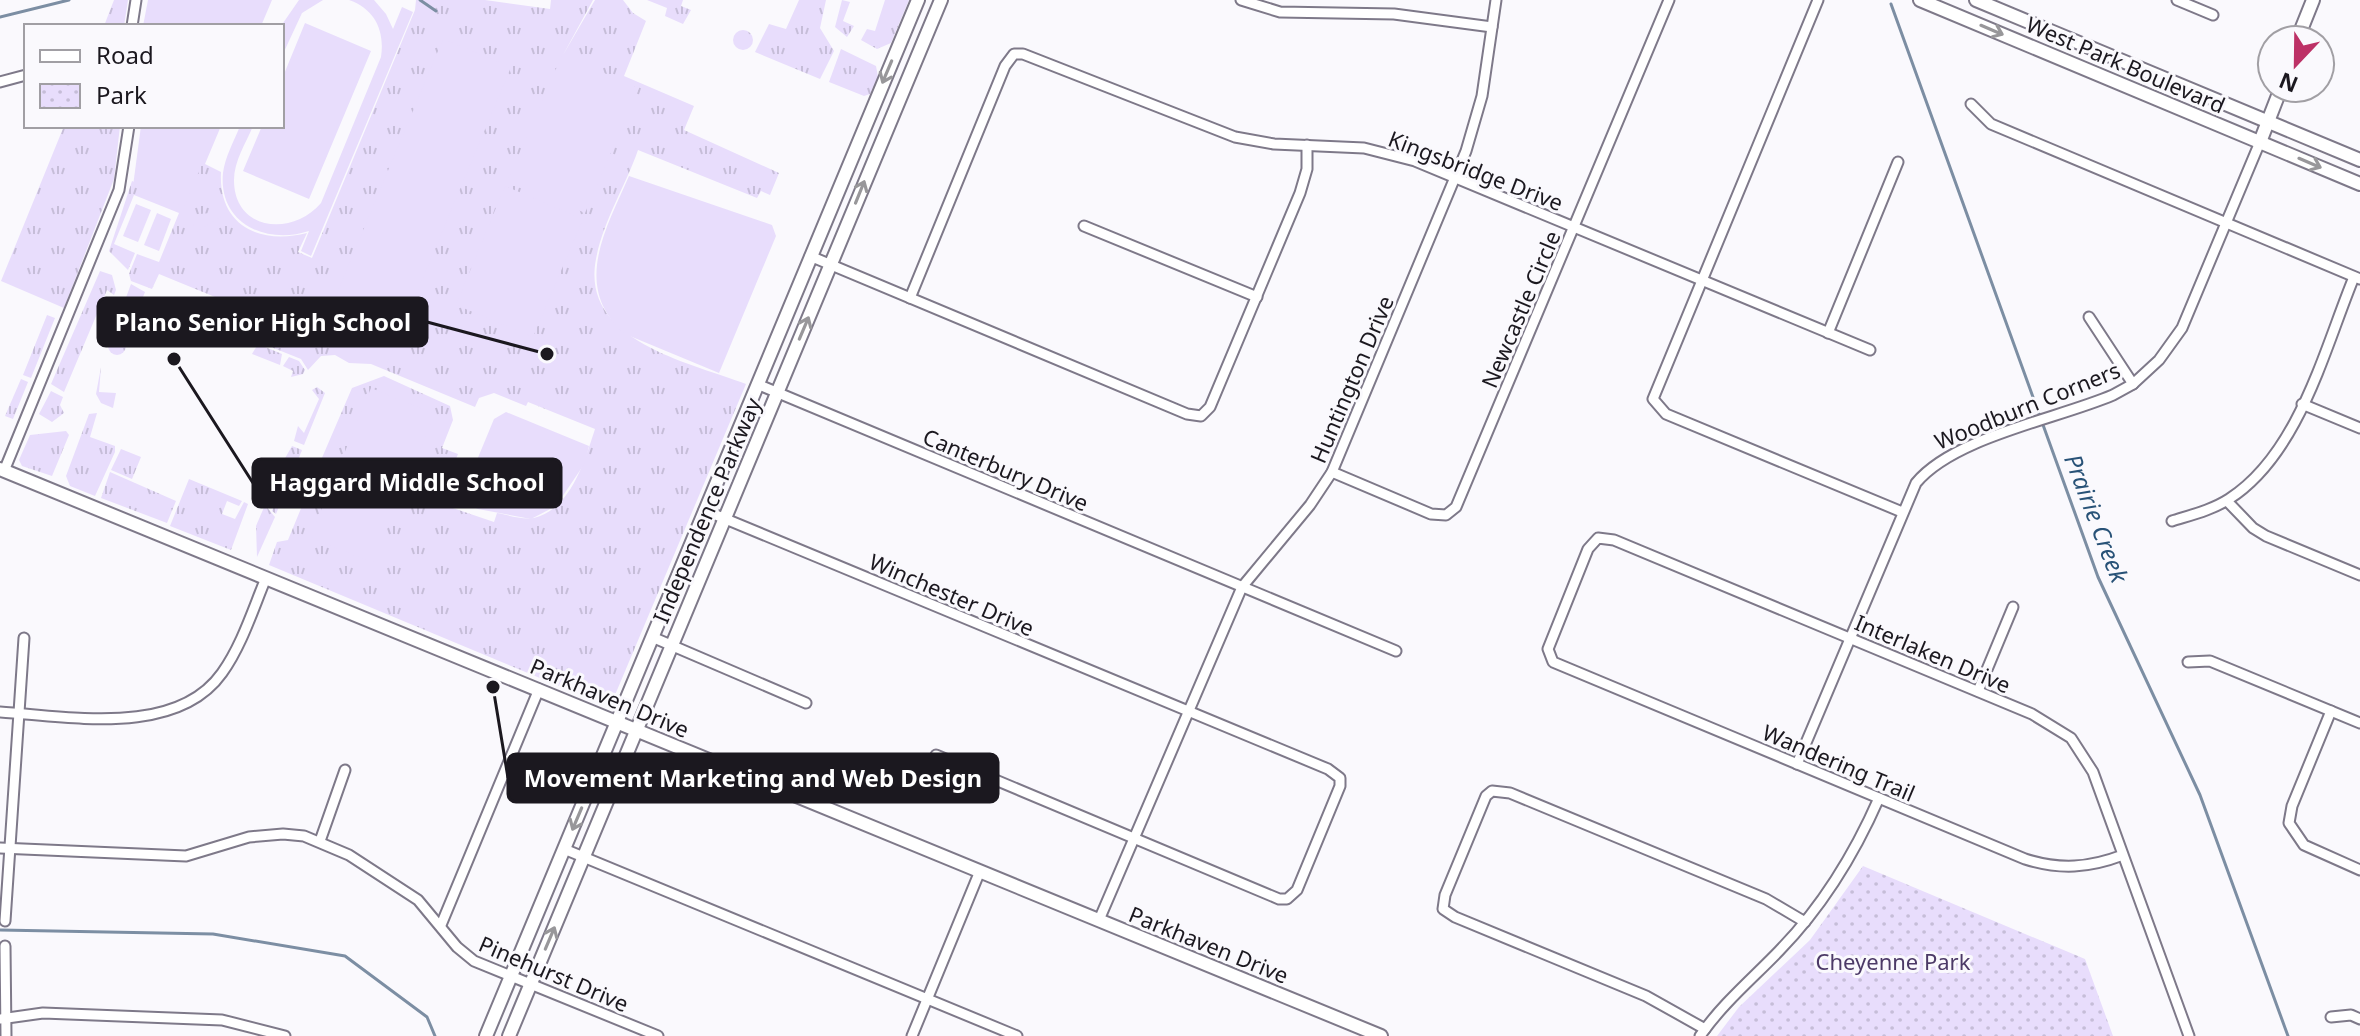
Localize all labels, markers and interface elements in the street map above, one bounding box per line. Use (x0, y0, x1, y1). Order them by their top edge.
street label: West Park Boulevard (2022, 9, 2230, 119)
legend (24, 24, 284, 128)
one-way arrow (1979, 24, 2004, 39)
north arrow (2256, 24, 2336, 104)
text: Road (96, 38, 154, 71)
one-way arrow (879, 59, 894, 84)
text: N (2274, 66, 2302, 101)
text: Park (96, 78, 147, 111)
street label: Kingsbridge Drive (1384, 123, 1568, 217)
one-way arrow (2297, 157, 2322, 171)
one-way arrow (854, 180, 868, 205)
street label: Newcastle Circle (1473, 226, 1567, 392)
street label: Huntington Drive (1302, 291, 1400, 467)
callout: Plano Senior High School (98, 298, 427, 346)
text: Plano Senior High School (115, 305, 411, 338)
one-way arrow (798, 316, 812, 341)
street label: Woodburn Corners (1930, 354, 2124, 456)
street label: Independence Parkway (645, 392, 767, 627)
street label: Canterbury Drive (919, 421, 1093, 517)
water label: Prairie Creek (2057, 449, 2137, 588)
callout: Haggard Middle School (253, 459, 561, 507)
text: Haggard Middle School (269, 465, 545, 498)
street label: Winchester Drive (865, 546, 1039, 642)
street label: Interlaken Drive (1851, 607, 2015, 699)
street label: Parkhaven Drive (526, 650, 694, 744)
street label: Wandering Trail (1758, 716, 1920, 808)
callout: Movement Marketing and Web Design (508, 754, 998, 802)
text: Movement Marketing and Web Design (524, 761, 982, 794)
one-way arrow (568, 807, 583, 831)
street label: Parkhaven Drive (1125, 898, 1293, 990)
one-way arrow (543, 926, 558, 951)
street label: Pinehurst Drive (475, 928, 633, 1018)
park label: Cheyenne Park (1816, 946, 1971, 976)

